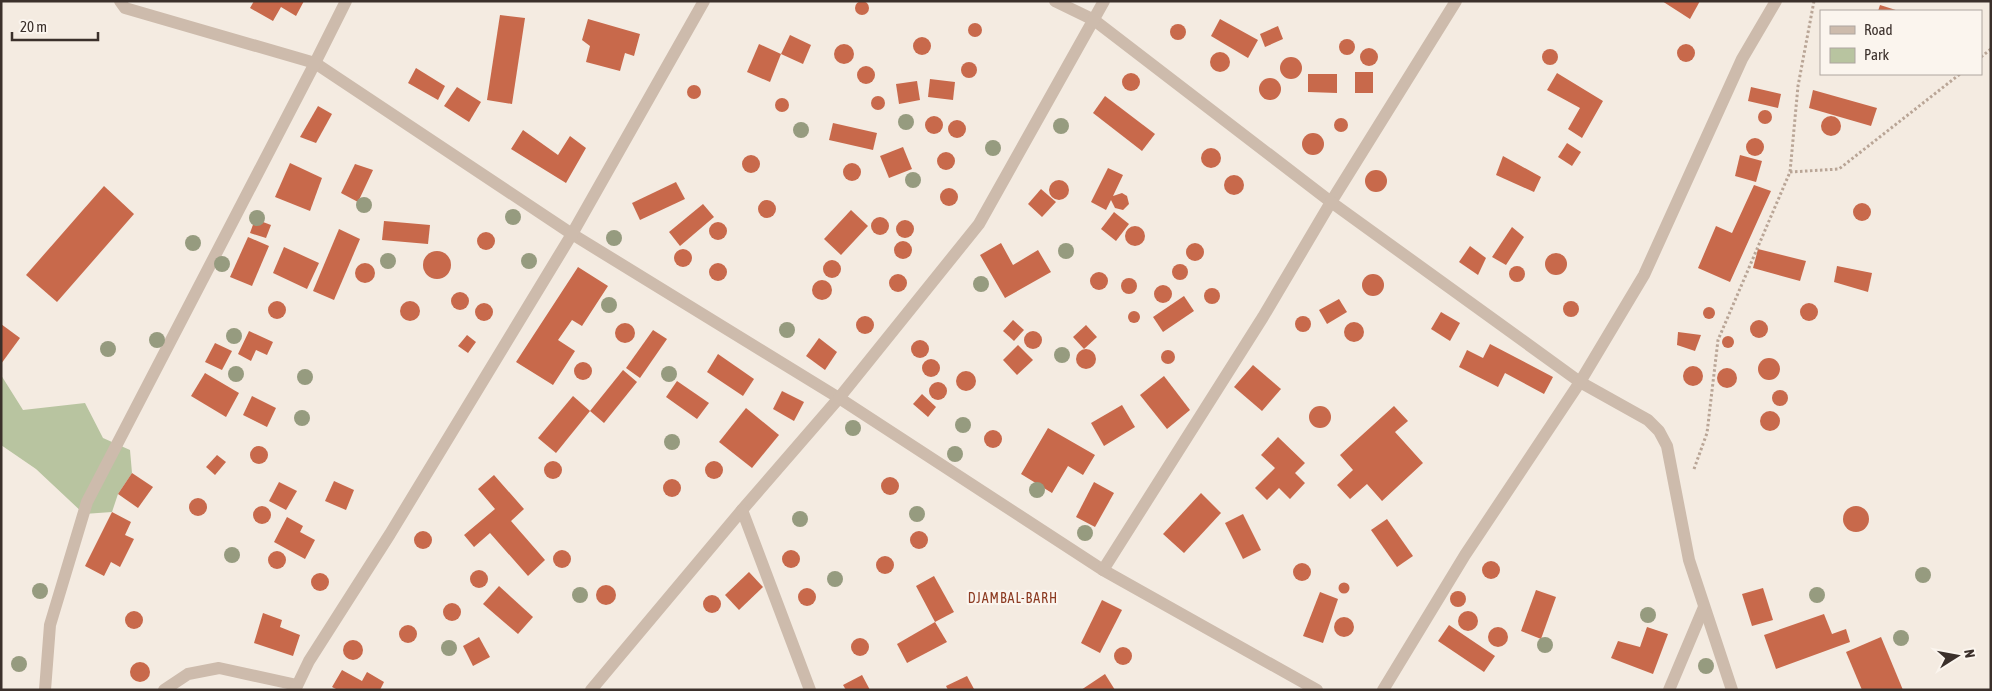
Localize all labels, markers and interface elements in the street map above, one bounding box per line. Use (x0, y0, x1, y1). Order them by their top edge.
scale bar (12, 10, 99, 42)
legend (1820, 10, 1982, 75)
text: 20 m (20, 18, 47, 35)
text: Road (1864, 21, 1893, 38)
text: Park (1864, 46, 1889, 63)
district label: DJAMBAL-BARH (968, 590, 1058, 606)
north arrow (1932, 631, 1982, 681)
text: N (1961, 648, 1978, 659)

